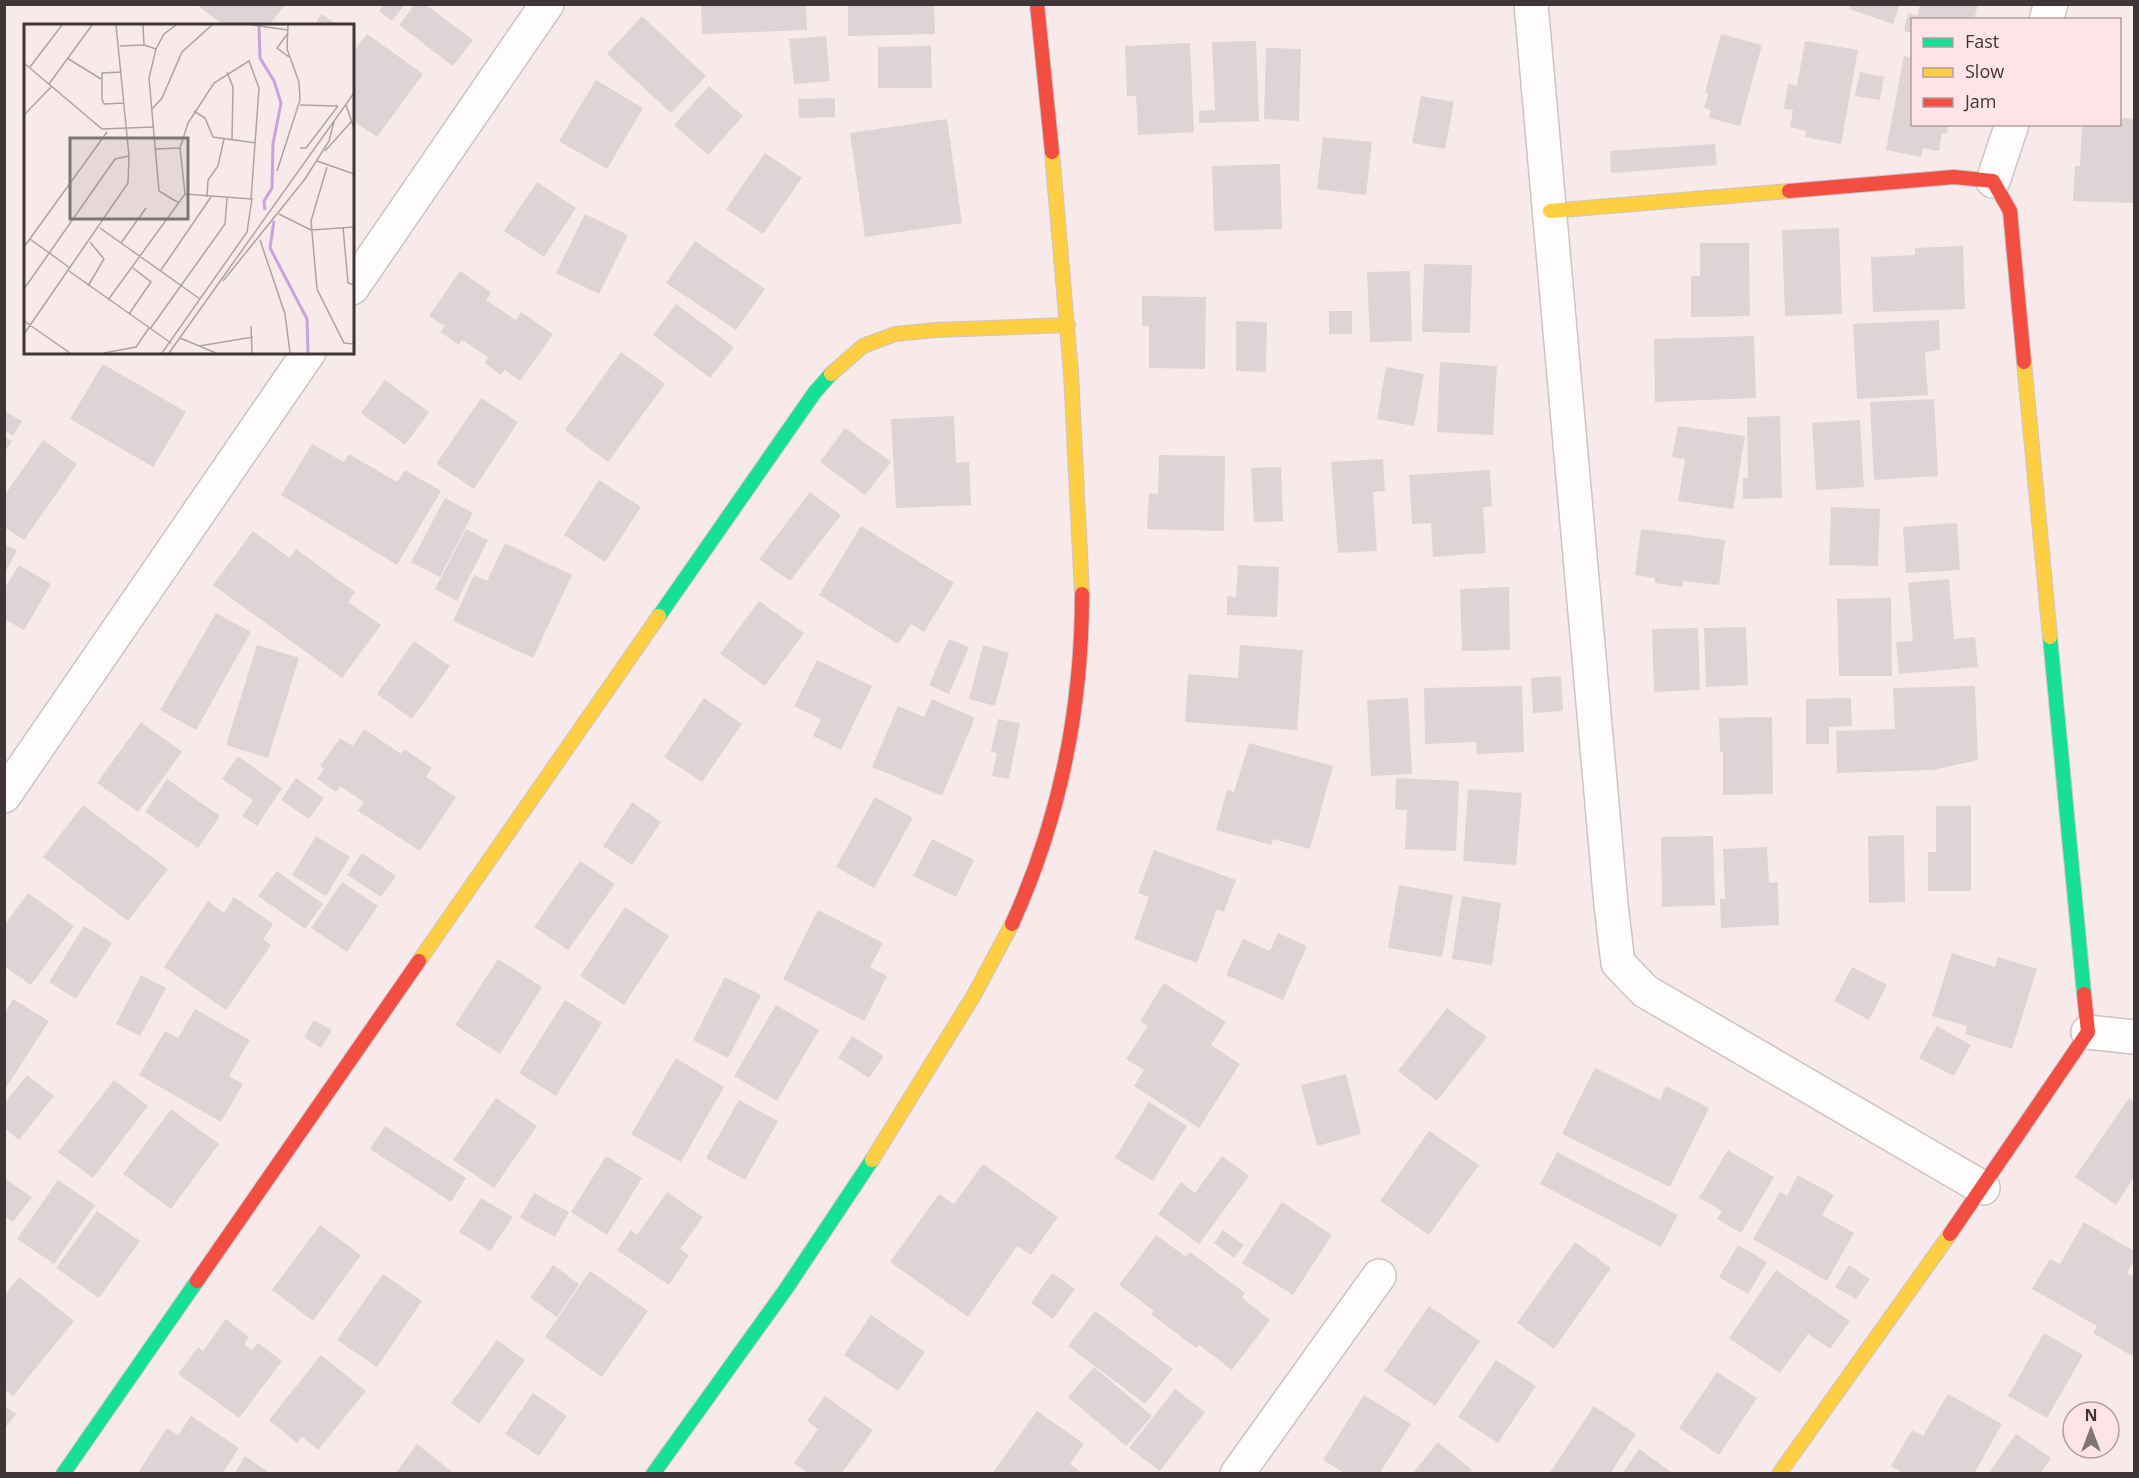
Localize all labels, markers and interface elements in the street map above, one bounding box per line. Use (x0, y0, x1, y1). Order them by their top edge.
legend (1911, 18, 2121, 126)
inset map (24, 24, 354, 354)
text: Fast (1965, 29, 1999, 53)
text: Slow (1965, 59, 2004, 83)
text: Jam (1963, 89, 1997, 113)
north arrow (2061, 1400, 2121, 1460)
text: N (2084, 1404, 2098, 1426)

